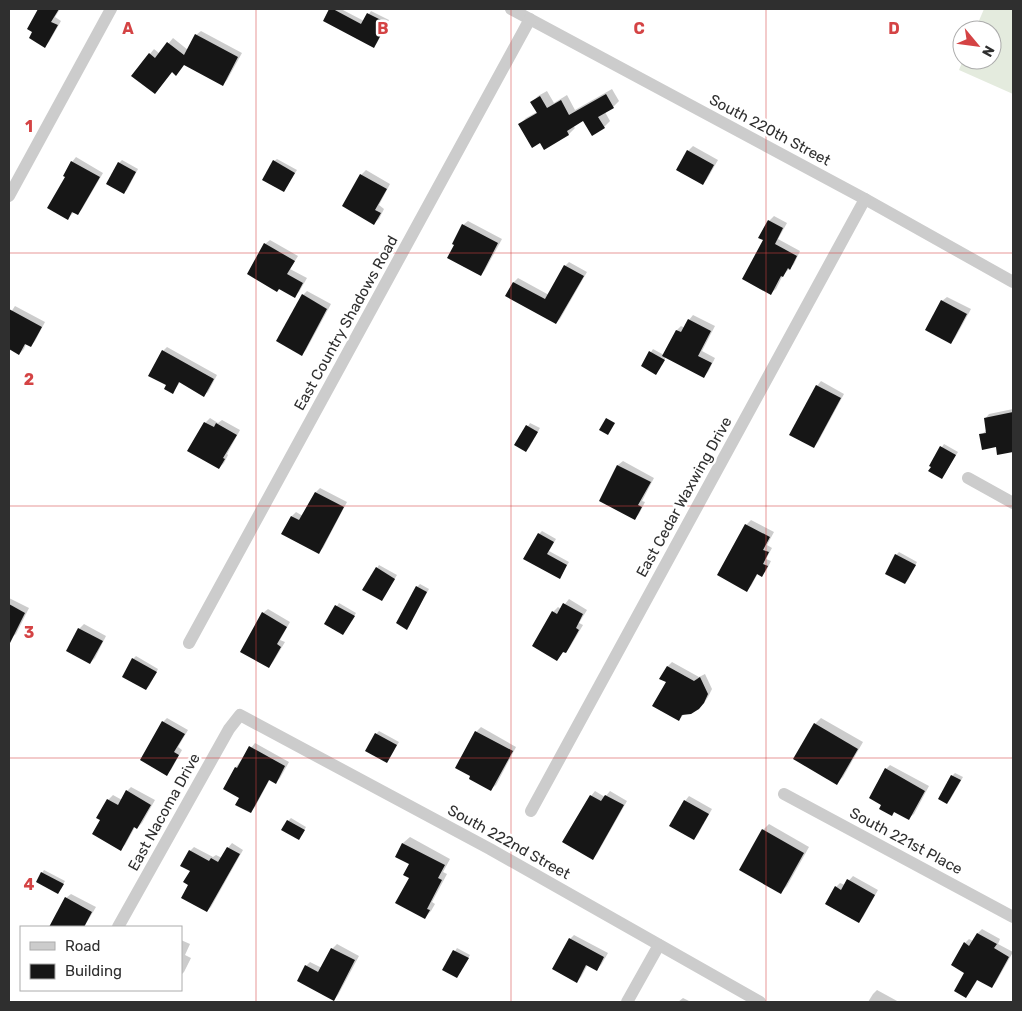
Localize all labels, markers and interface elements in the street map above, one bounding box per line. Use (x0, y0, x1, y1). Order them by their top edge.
text: A (122, 19, 134, 38)
text: B (377, 19, 389, 38)
text: C (633, 19, 645, 38)
text: D (888, 19, 900, 38)
north arrow (952, 20, 1002, 70)
text: N (978, 43, 998, 60)
street label: South 220th Street (706, 90, 834, 170)
text: 1 (25, 117, 33, 136)
street label: East Country Shadows Road (290, 232, 402, 414)
text: 2 (24, 370, 34, 389)
street label: East Cedar Waxwing Drive (632, 414, 736, 580)
text: 3 (24, 623, 34, 642)
street label: East Nacoma Drive (124, 750, 204, 874)
street label: South 222nd Street (445, 801, 573, 883)
street label: South 221st Place (847, 804, 965, 878)
text: 4 (24, 875, 35, 894)
legend (20, 926, 182, 991)
text: Road (65, 937, 101, 955)
text: Building (65, 962, 122, 980)

